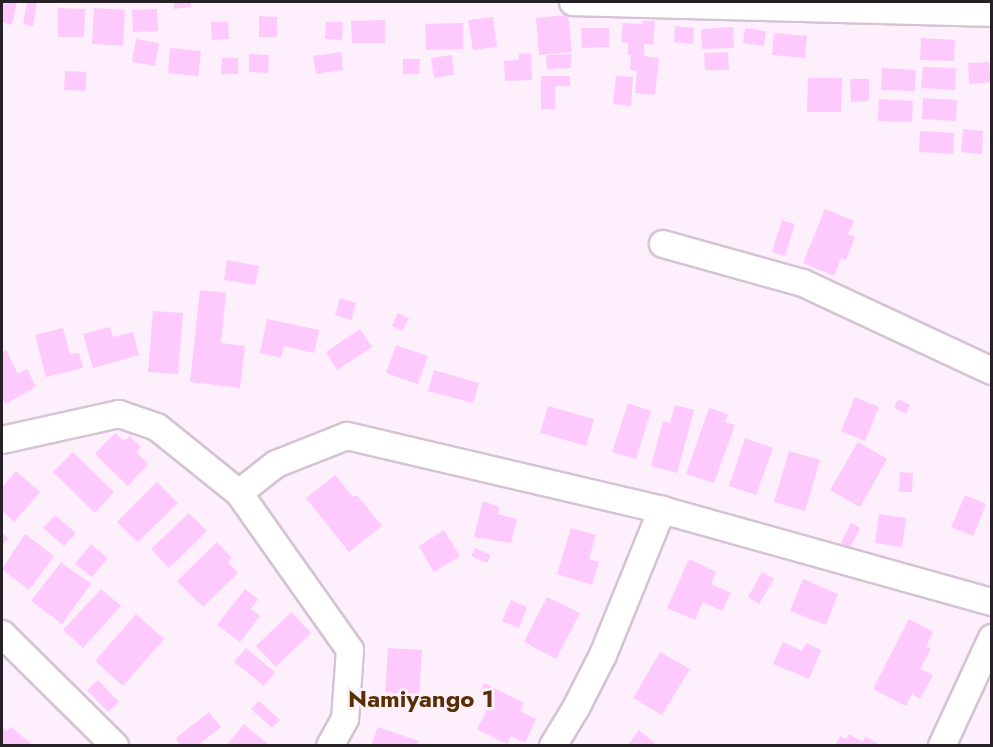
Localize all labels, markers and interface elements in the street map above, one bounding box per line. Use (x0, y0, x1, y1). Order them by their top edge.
district label: Namiyango 1 (348, 685, 494, 713)

